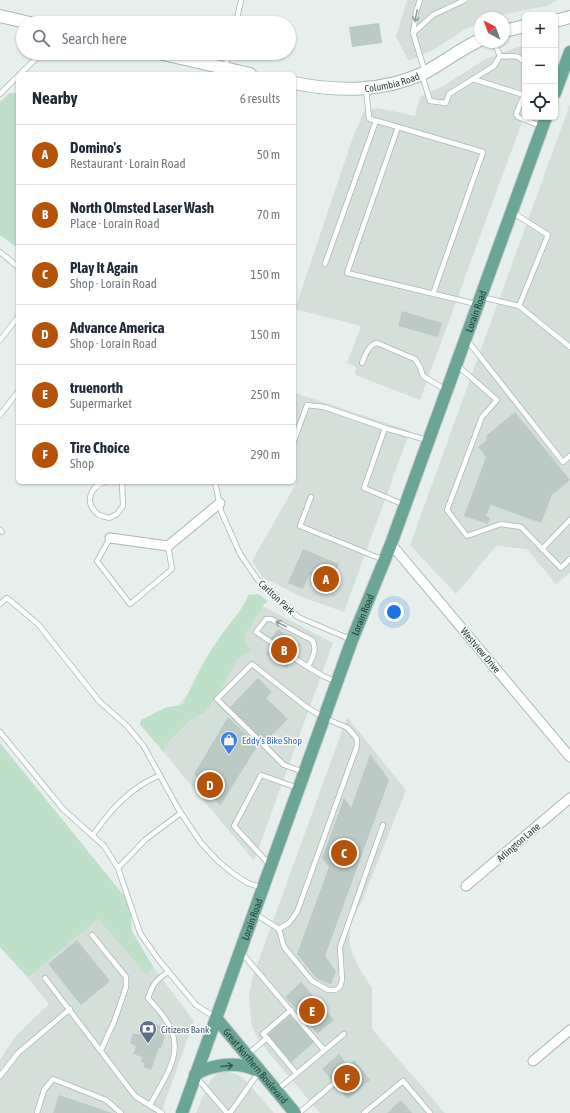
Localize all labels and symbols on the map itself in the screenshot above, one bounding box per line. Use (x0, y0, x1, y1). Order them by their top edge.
one-way arrow (411, 9, 419, 22)
north arrow (474, 12, 510, 48)
street label: Columbia Road (364, 71, 421, 94)
street label: Lorain Road (463, 289, 489, 334)
pin: A (313, 564, 339, 594)
street label: Carlton Park (256, 578, 297, 617)
street label: Lorain Road (349, 592, 376, 637)
your location (384, 602, 404, 622)
one-way arrow (275, 620, 287, 627)
street label: Westview Drive (459, 626, 503, 675)
pin: B (271, 635, 297, 665)
shop icon: Eddy's Bike Shop (219, 730, 239, 755)
place label: Eddy's Bike Shop (242, 735, 302, 746)
pin: D (197, 770, 223, 800)
street label: Arlington Lane (495, 820, 542, 864)
pin: C (331, 838, 357, 868)
street label: Lorain Road (240, 897, 265, 942)
pin: E (299, 996, 325, 1026)
bank icon: Citizens Bank (138, 1019, 158, 1044)
place label: Citizens Bank (161, 1024, 210, 1035)
street label: Great Northern Boulevard (221, 1026, 290, 1106)
one-way arrow (220, 1062, 233, 1069)
pin: F (334, 1063, 360, 1093)

